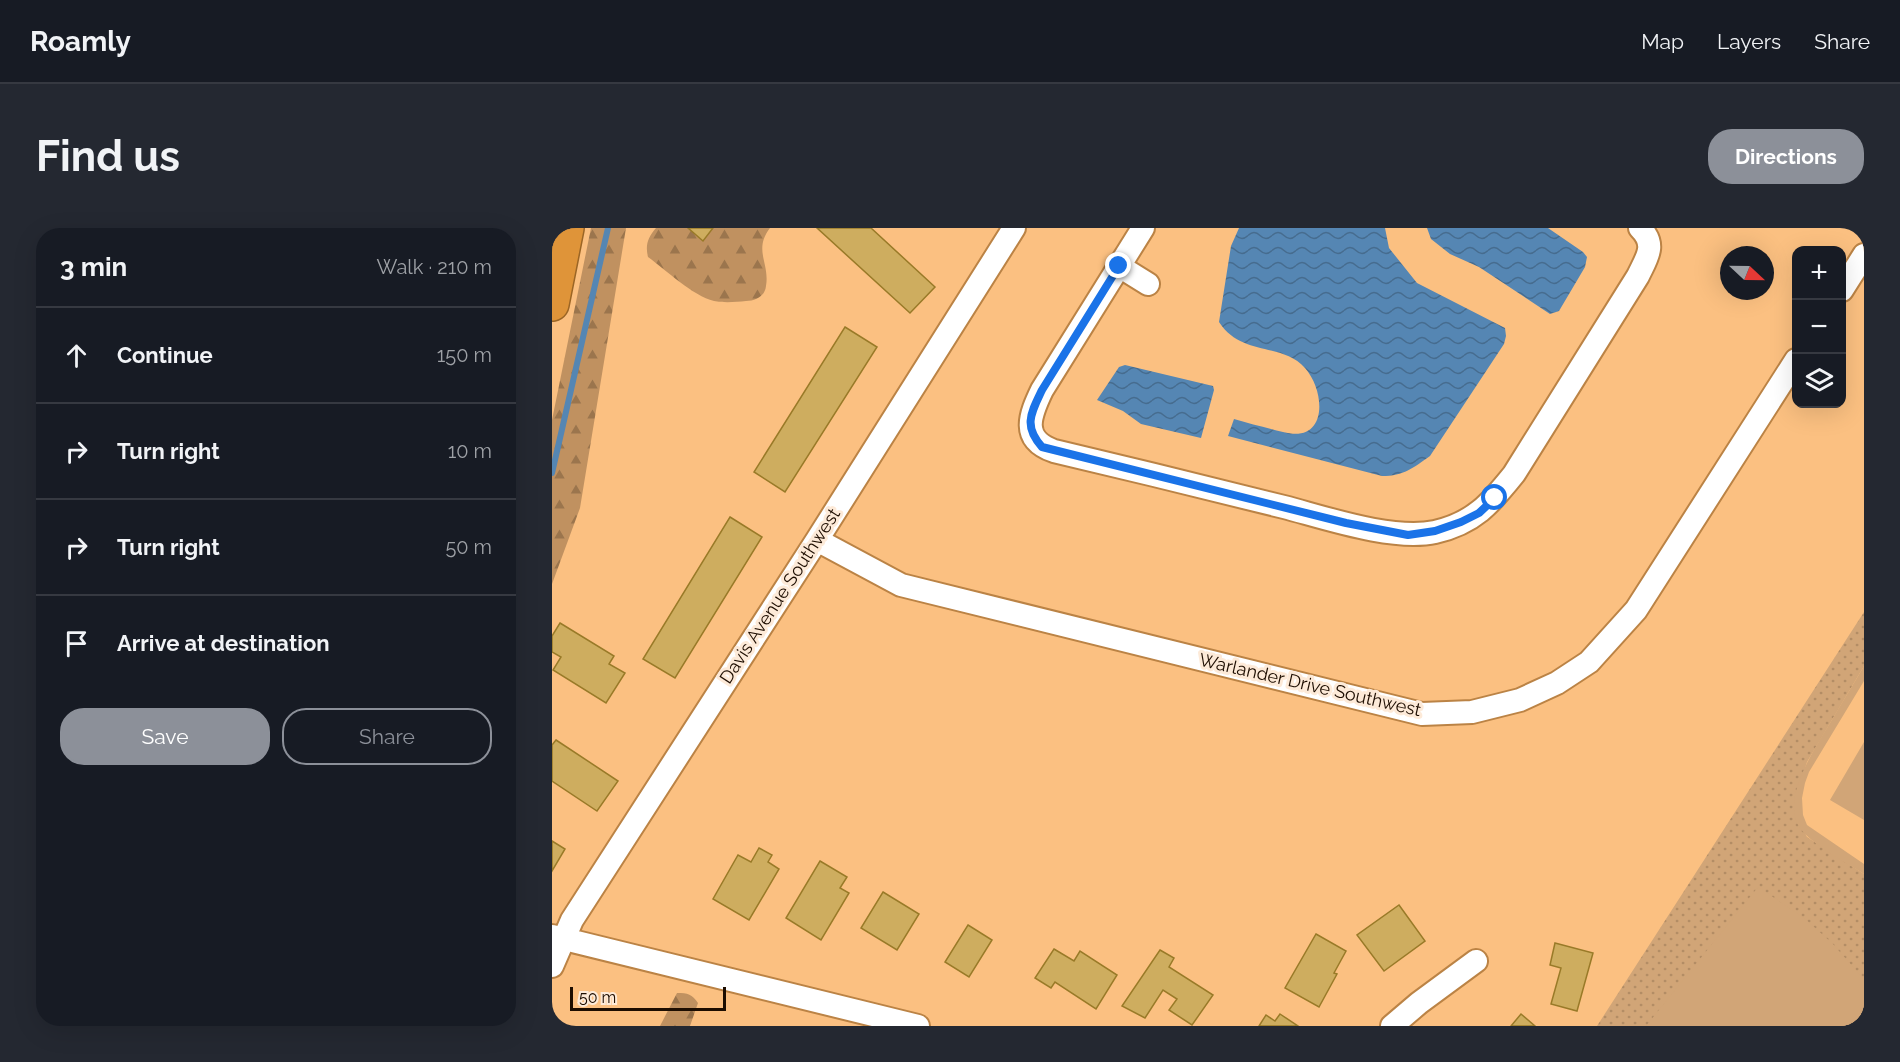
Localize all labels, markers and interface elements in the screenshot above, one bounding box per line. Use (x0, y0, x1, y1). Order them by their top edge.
text: Roamly (30, 25, 131, 58)
text: Map (1641, 29, 1684, 54)
text: Layers (1717, 29, 1781, 54)
text: Share (1814, 29, 1870, 54)
button: Directions (1708, 129, 1864, 184)
text: Find us (36, 132, 180, 181)
north arrow (1720, 246, 1774, 300)
map controls (1792, 246, 1846, 408)
button: + (1792, 246, 1846, 300)
text: 3 min (60, 252, 127, 282)
route end (1105, 252, 1131, 278)
text: Walk · 210 m (377, 255, 492, 279)
button: − (1792, 300, 1846, 354)
icon: ahead (60, 339, 93, 372)
text: Continue (117, 342, 213, 368)
text: 150 m (437, 343, 492, 367)
button: layers (1792, 354, 1846, 408)
icon: right (60, 435, 93, 468)
text: Turn right (117, 438, 220, 464)
text: 10 m (448, 439, 492, 463)
route start (1481, 484, 1507, 510)
street label: Davis Avenue Southwest (715, 504, 844, 687)
icon: right (60, 531, 93, 564)
text: Turn right (117, 534, 220, 560)
text: 50 m (445, 535, 492, 559)
icon: arrive (60, 627, 93, 660)
text: Arrive at destination (117, 630, 330, 656)
street label: Warlander Drive Southwest (1197, 649, 1423, 720)
button: Save (60, 708, 270, 765)
button: Share (282, 708, 492, 765)
scale bar (570, 984, 726, 1012)
text: 50 m (579, 988, 616, 1007)

